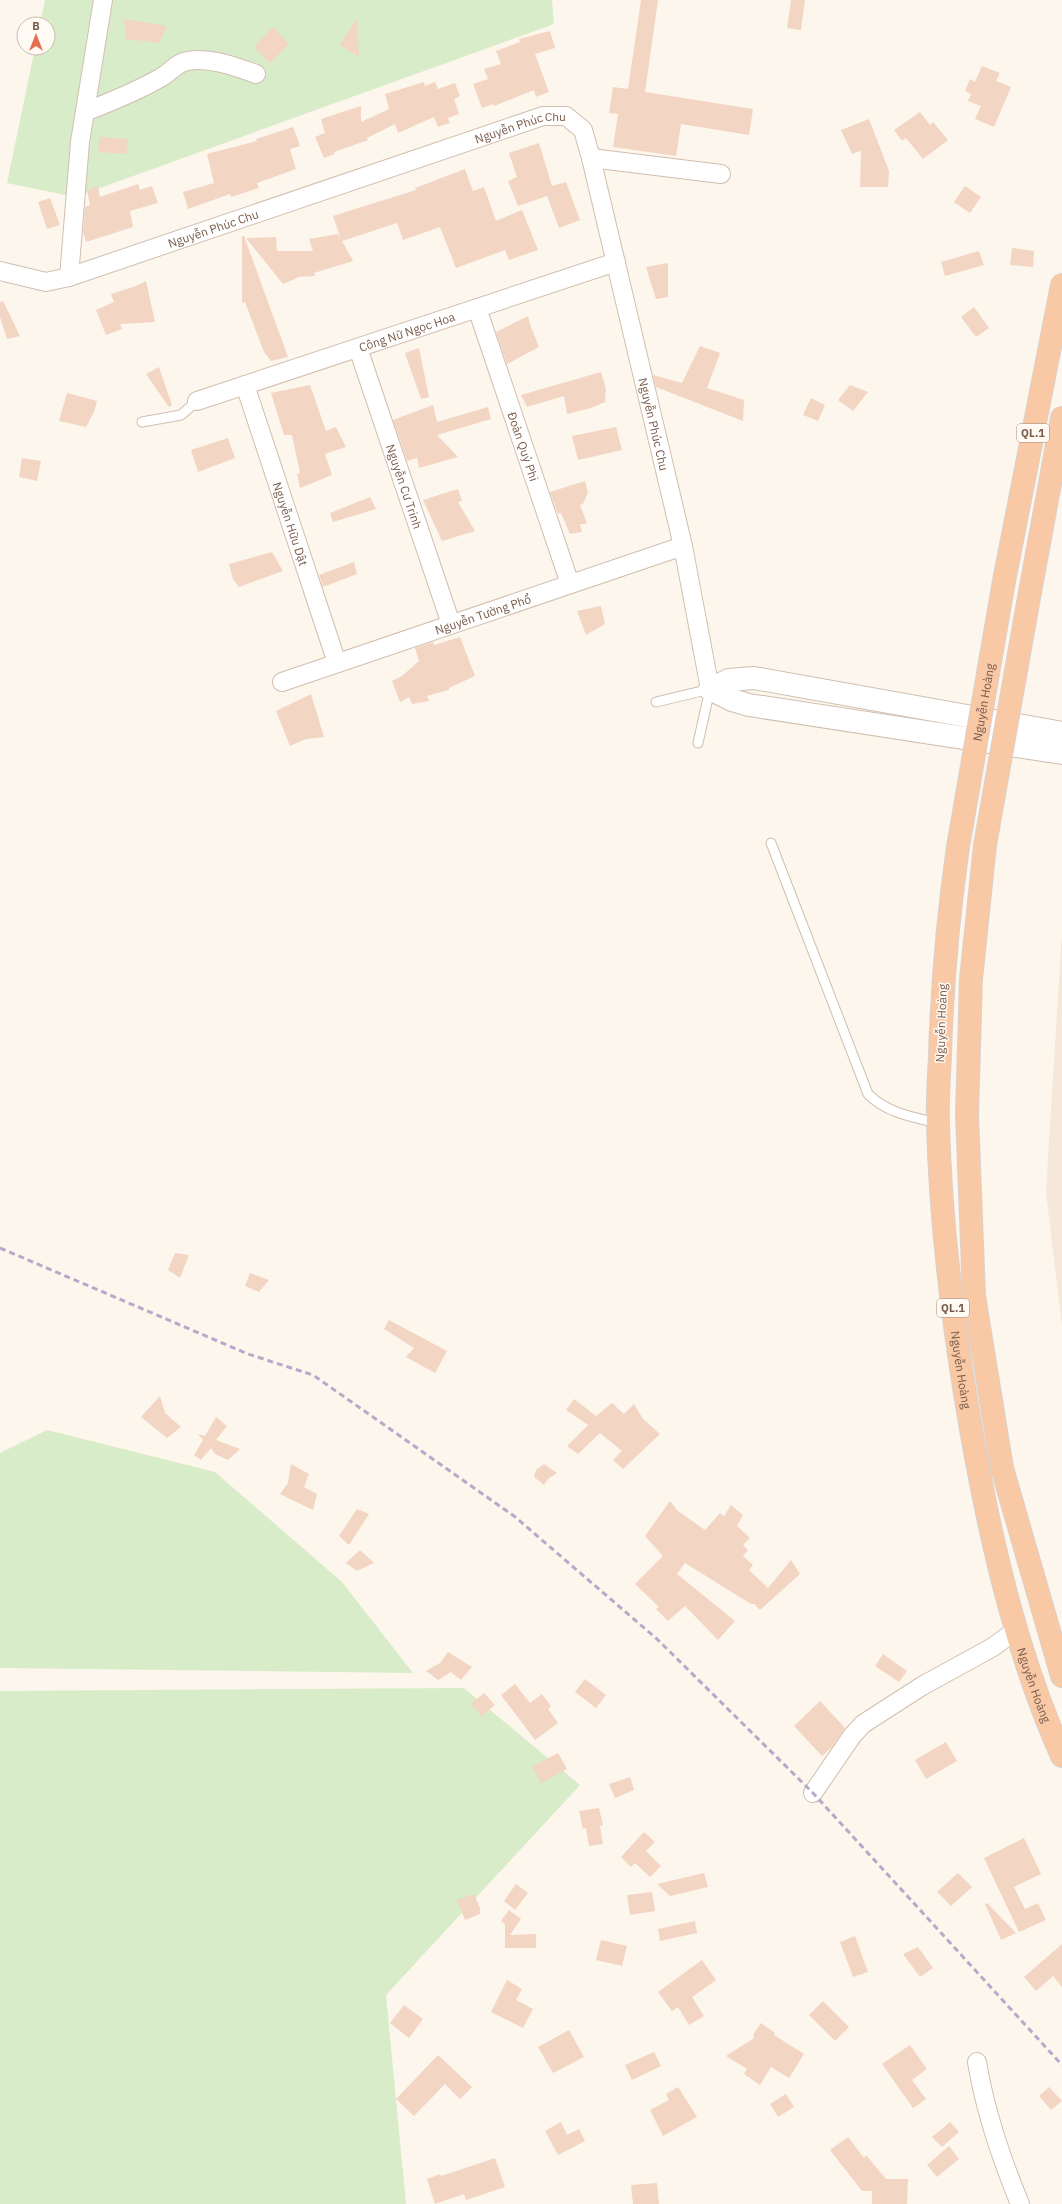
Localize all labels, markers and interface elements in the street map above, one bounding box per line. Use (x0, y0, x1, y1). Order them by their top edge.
north arrow (16, 16, 56, 56)
text: B (32, 19, 40, 33)
street label: Nguyễn Phúc Chu (473, 109, 566, 146)
street label: Nguyễn Phúc Chu (166, 206, 260, 250)
street label: Công Nữ Ngọc Hoa (357, 308, 457, 354)
street label: Nguyễn Phúc Chu (636, 376, 672, 472)
street label: Đoàn Quý Phi (505, 410, 542, 483)
road number: QL.1 (1017, 424, 1049, 442)
street label: Nguyễn Cư Trinh (383, 442, 426, 531)
street label: Nguyễn Hữu Dật (270, 480, 312, 567)
street label: Nguyễn Tường Phổ (433, 591, 533, 637)
street label: Nguyễn Hoàng (969, 661, 997, 742)
street label: Nguyễn Hoàng (932, 983, 950, 1063)
road number: QL.1 (937, 1299, 969, 1317)
street label: Nguyễn Hoàng (948, 1330, 975, 1411)
street label: Nguyễn Hoàng (1014, 1646, 1055, 1725)

